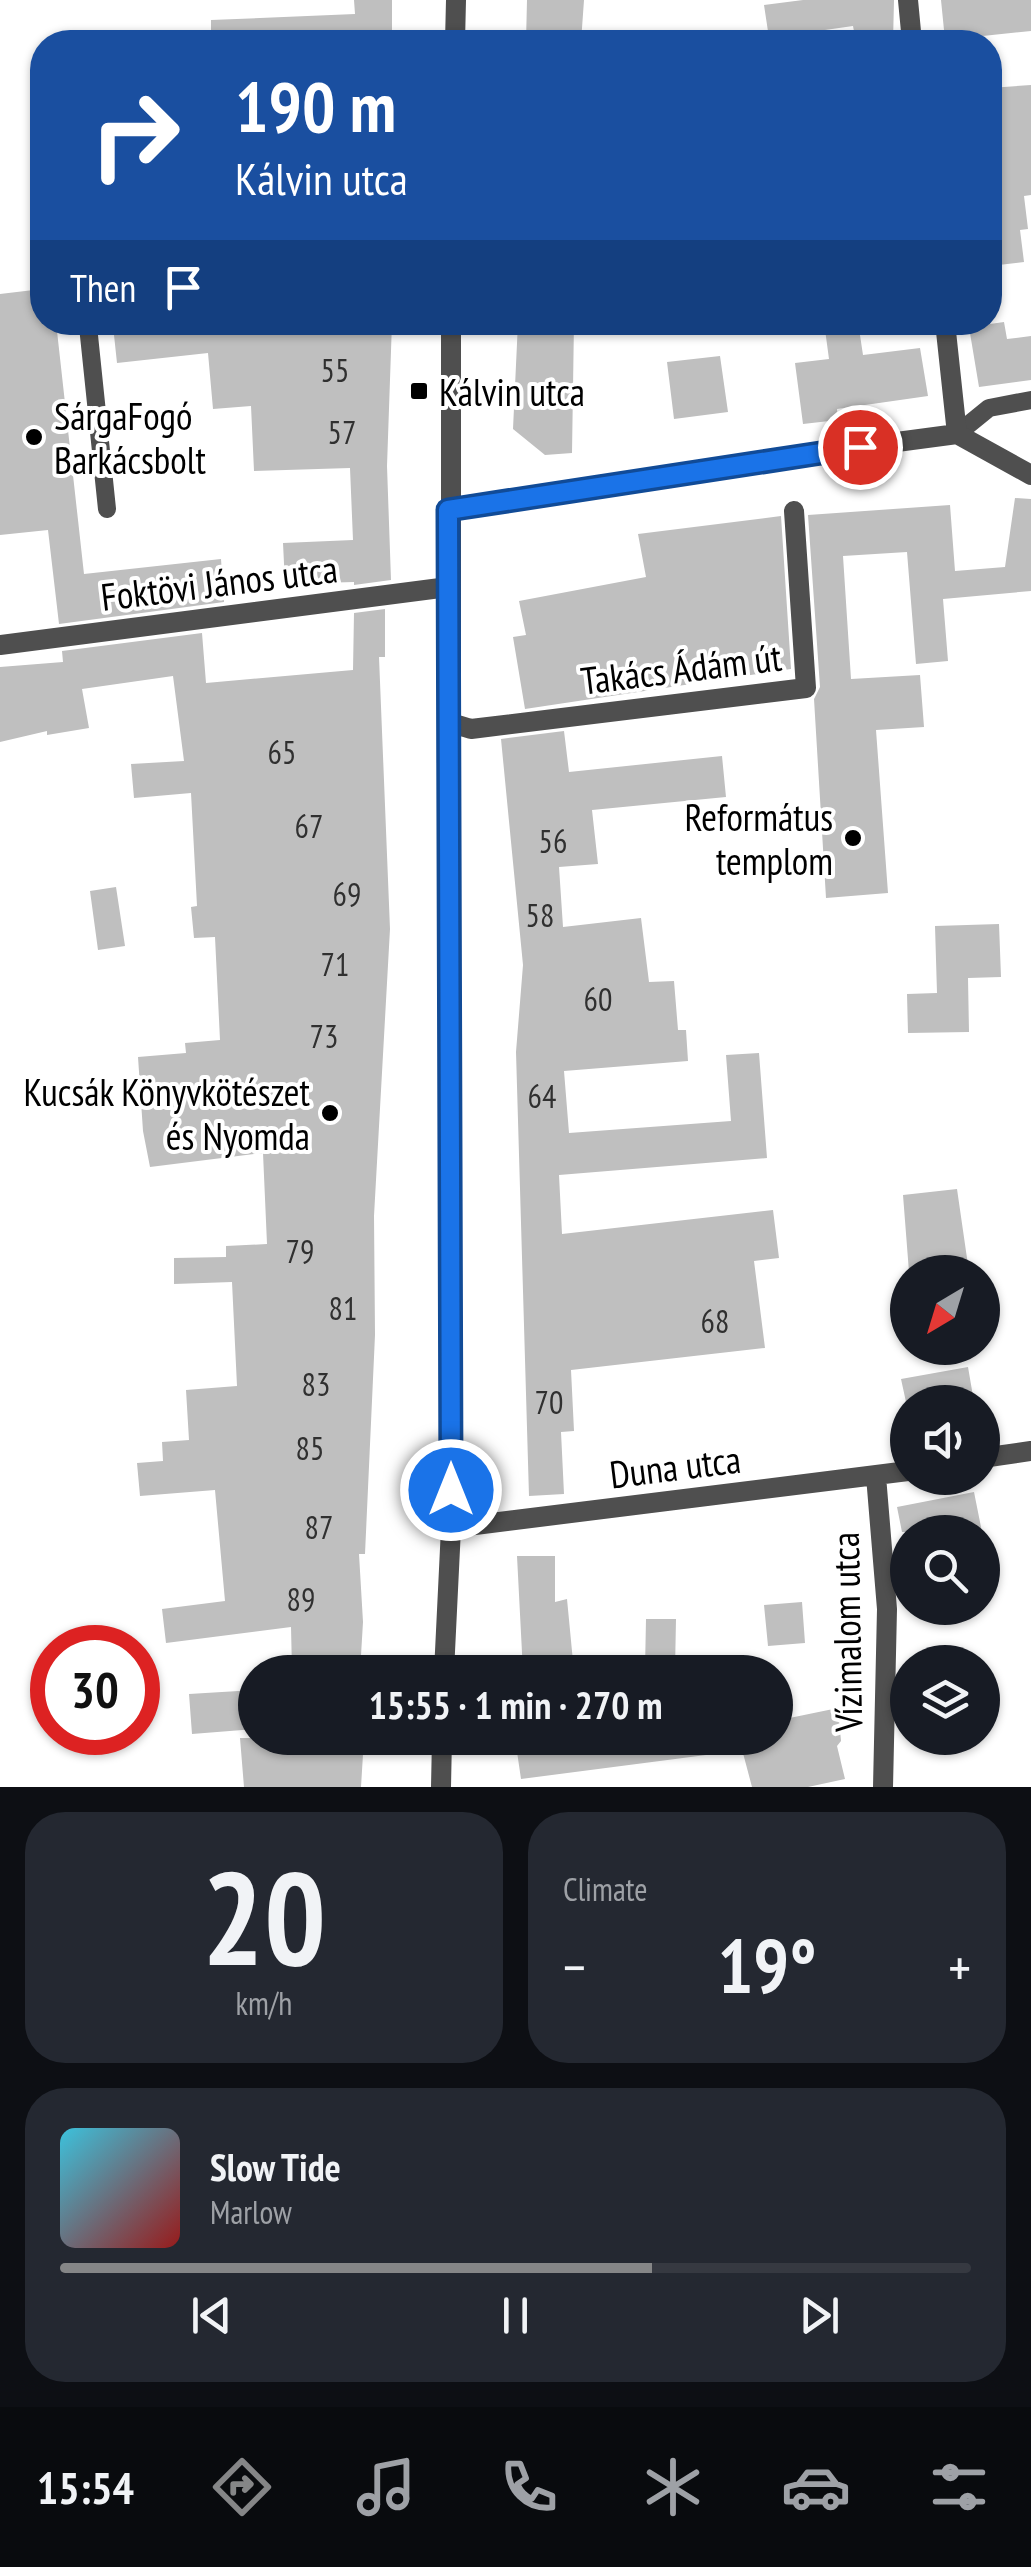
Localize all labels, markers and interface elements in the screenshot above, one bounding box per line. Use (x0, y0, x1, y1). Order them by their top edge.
text: 190 m (235, 61, 396, 151)
icon: right (70, 70, 200, 200)
text: Kálvin utca (235, 149, 408, 207)
icon: arrive (156, 260, 211, 315)
text: Then (70, 263, 136, 312)
house number: 55 (321, 349, 349, 391)
place label: Kálvin utca (439, 367, 585, 416)
marker: Kálvin utca (408, 380, 430, 402)
place label: SárgaFogó Barkácsbolt (54, 391, 207, 484)
pin (818, 405, 903, 490)
house number: 57 (328, 411, 356, 453)
icon: arrive (833, 420, 888, 475)
marker: SárgaFogó Barkácsbolt (23, 426, 45, 448)
street label: Foktövi János utca (98, 543, 340, 621)
street label: Takács Ádám út (578, 631, 785, 705)
house number: 65 (268, 731, 296, 773)
place label: Református templom (685, 792, 833, 885)
house number: 67 (295, 805, 323, 847)
house number: 56 (539, 820, 567, 862)
marker: Református templom (842, 827, 864, 849)
house number: 69 (333, 873, 361, 915)
house number: 58 (526, 894, 554, 936)
house number: 71 (321, 943, 349, 985)
house number: 60 (584, 978, 612, 1020)
house number: 73 (310, 1015, 338, 1057)
place label: Kucsák Könyvkötészet és Nyomda (23, 1067, 311, 1160)
house number: 64 (528, 1075, 556, 1117)
marker: Kucsák Könyvkötészet és Nyomda (319, 1102, 341, 1124)
house number: 79 (286, 1230, 314, 1272)
north arrow (890, 1255, 1000, 1365)
map controls (890, 1255, 1000, 1755)
house number: 81 (329, 1287, 357, 1329)
house number: 68 (701, 1300, 729, 1342)
house number: 83 (302, 1363, 330, 1405)
house number: 70 (535, 1381, 563, 1423)
button: sound (890, 1385, 1000, 1495)
house number: 85 (296, 1427, 324, 1469)
street label: Duna utca (607, 1434, 743, 1498)
position arrow (399, 1438, 503, 1542)
house number: 87 (305, 1506, 333, 1548)
button: search (890, 1515, 1000, 1625)
street label: Vízimalom utca (820, 1532, 872, 1733)
house number: 89 (287, 1578, 315, 1620)
speed limit sign: 30 (30, 1625, 160, 1755)
button: layers (890, 1645, 1000, 1755)
text: 15:55 · 1 min · 270 m (369, 1680, 662, 1729)
text: 20 (202, 1833, 326, 2001)
text: Climate (563, 1868, 647, 1910)
text: 19° (717, 1917, 817, 2014)
text: − (563, 1931, 586, 2002)
text: + (948, 1931, 971, 2002)
text: km/h (236, 1982, 292, 2024)
text: Slow Tide (210, 2142, 341, 2191)
text: Marlow (210, 2191, 292, 2233)
icon: previous (184, 2288, 239, 2343)
icon: pause (488, 2288, 543, 2343)
icon: next (792, 2288, 847, 2343)
icon: directions (207, 2452, 277, 2522)
icon: music (351, 2452, 421, 2522)
icon: phone (494, 2452, 564, 2522)
icon: climate (638, 2452, 708, 2522)
icon: car (781, 2452, 851, 2522)
icon: filters (924, 2452, 994, 2522)
text: 15:54 (37, 2458, 134, 2516)

